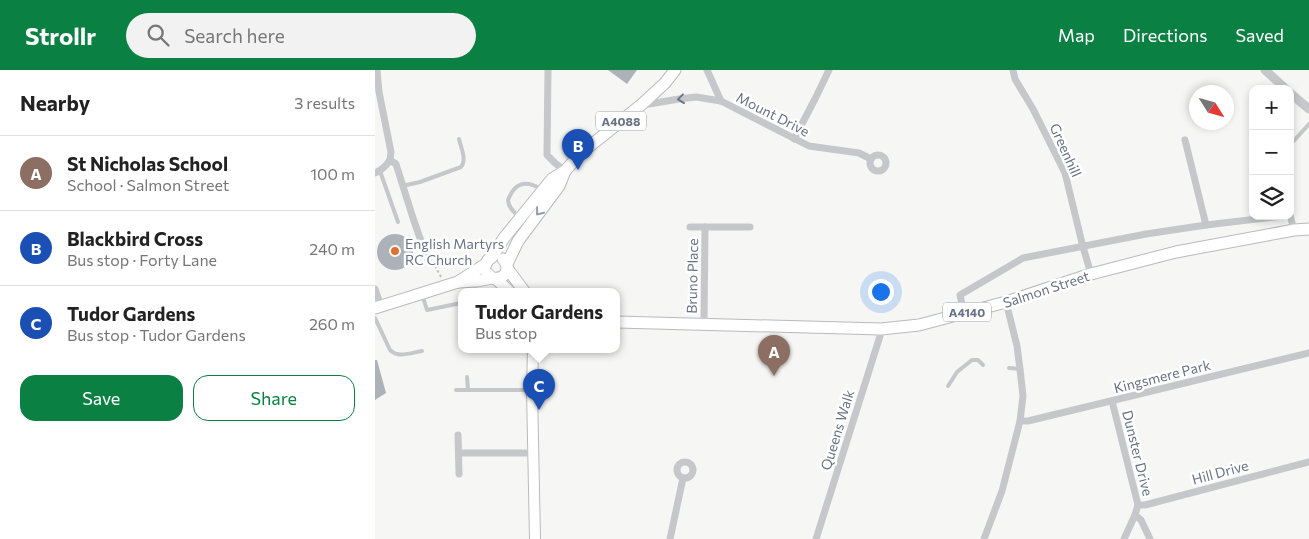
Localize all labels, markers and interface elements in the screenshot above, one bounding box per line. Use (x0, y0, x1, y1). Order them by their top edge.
search box (126, 13, 476, 58)
text: Strollr (25, 21, 96, 50)
icon: search (144, 21, 172, 49)
text: Search here (184, 24, 285, 47)
text: Map (1058, 24, 1095, 46)
text: Directions (1123, 24, 1207, 46)
text: Saved (1235, 24, 1284, 46)
north arrow (1189, 85, 1234, 130)
map controls (1249, 85, 1294, 220)
button: + (1249, 85, 1294, 130)
street label: Mount Drive (734, 88, 812, 140)
text: Nearby (20, 90, 90, 115)
text: 3 results (294, 93, 355, 112)
one-way arrow (677, 93, 685, 104)
road number: A4088 (596, 111, 646, 130)
street label: Greenhill (1047, 120, 1085, 180)
pin: B (562, 129, 594, 170)
button: − (1249, 130, 1294, 175)
text: St Nicholas School (67, 152, 228, 175)
text: A (30, 164, 42, 183)
text: 100 m (310, 164, 355, 183)
text: School · Salmon Street (67, 175, 229, 194)
button: layers (1249, 175, 1294, 220)
one-way arrow (537, 206, 545, 215)
text: Blackbird Cross (67, 227, 203, 250)
place label: English Martyrs RC Church (405, 235, 504, 268)
street label: Bruno Place (683, 238, 701, 314)
text: B (31, 239, 41, 258)
text: 240 m (309, 239, 355, 258)
marker: English Martyrs RC Church (389, 245, 401, 257)
text: Bus stop · Forty Lane (67, 250, 217, 269)
street label: Salmon Street (1001, 267, 1092, 311)
your location (868, 279, 894, 305)
popup (458, 288, 620, 353)
text: Tudor Gardens (475, 300, 603, 323)
text: Tudor Gardens (67, 302, 195, 325)
road number: A4140 (943, 302, 991, 322)
text: C (31, 314, 41, 333)
text: 260 m (309, 314, 355, 333)
text: Bus stop (475, 323, 537, 342)
text: Bus stop · Tudor Gardens (67, 325, 246, 344)
pin: A (758, 335, 790, 376)
street label: Kingsmere Park (1112, 356, 1213, 396)
pin: C (523, 369, 555, 410)
button: Save (20, 375, 183, 421)
button: Share (193, 375, 355, 421)
street label: Queens Walk (817, 387, 857, 472)
street label: Dunster Drive (1119, 408, 1157, 498)
street label: Hill Drive (1190, 456, 1250, 488)

